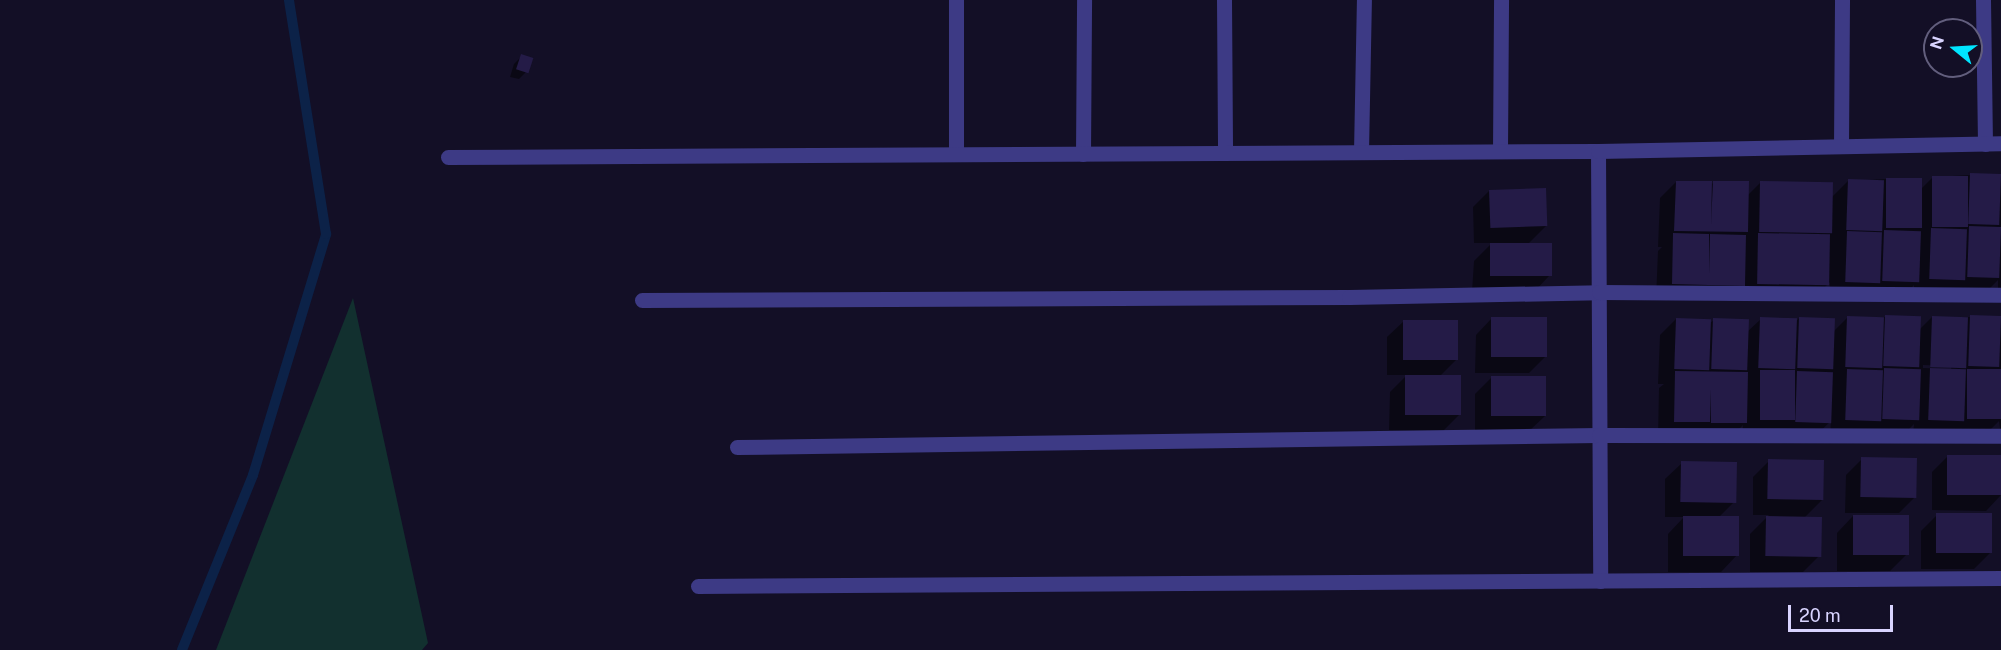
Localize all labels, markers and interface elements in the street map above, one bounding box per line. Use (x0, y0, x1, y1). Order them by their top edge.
north arrow (1923, 18, 1983, 78)
text: N (1926, 34, 1948, 52)
scale bar (1791, 593, 1896, 631)
text: 20 m (1799, 605, 1841, 626)

